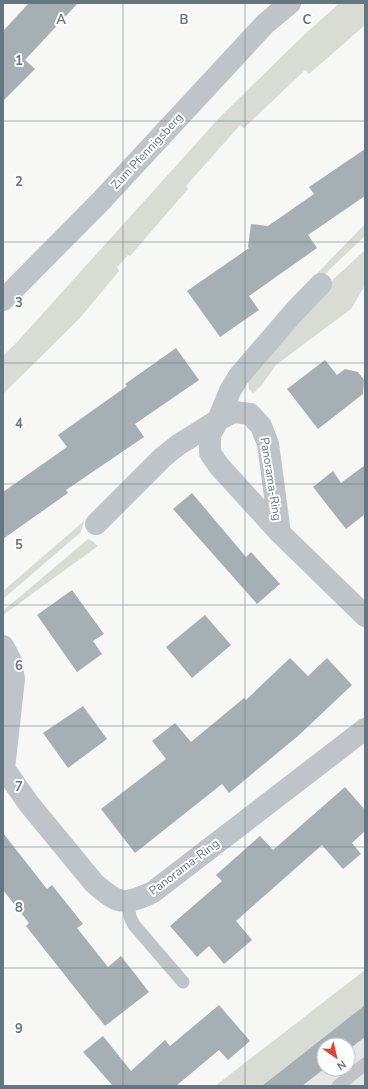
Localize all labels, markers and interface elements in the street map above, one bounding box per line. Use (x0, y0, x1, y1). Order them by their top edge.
text: A (56, 11, 66, 29)
text: B (180, 11, 189, 29)
text: C (303, 11, 312, 29)
text: 1 (15, 52, 23, 70)
street label: Zum Pfennigsberg (107, 109, 187, 193)
text: 2 (15, 173, 23, 191)
text: 3 (15, 294, 23, 312)
text: 4 (15, 415, 23, 433)
street label: Panorama-Ring (257, 436, 285, 522)
text: 5 (15, 536, 23, 554)
text: 6 (15, 657, 23, 675)
text: 7 (15, 778, 23, 796)
street label: Panorama-Ring (146, 835, 222, 899)
text: 8 (15, 899, 23, 917)
text: 9 (15, 1020, 23, 1038)
north arrow (316, 1037, 356, 1077)
text: N (334, 1056, 349, 1073)

